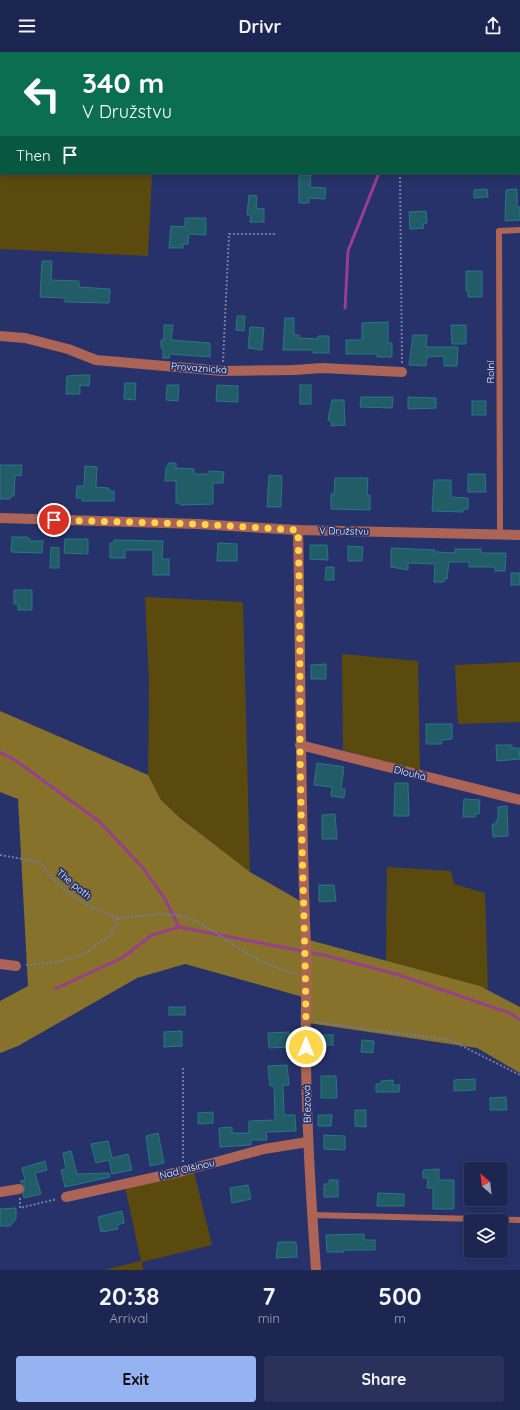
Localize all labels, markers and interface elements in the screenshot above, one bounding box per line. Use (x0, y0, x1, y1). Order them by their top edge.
icon: menu (16, 15, 38, 37)
text: Drivr (239, 15, 281, 38)
icon: share (482, 15, 504, 37)
text: 340 m (82, 65, 164, 100)
icon: left (16, 68, 68, 120)
text: V Družstvu (82, 100, 172, 123)
icon: arrive (59, 144, 81, 166)
text: Then (16, 146, 51, 165)
street label: Provaznická (171, 360, 227, 376)
street label: Rolní (484, 360, 497, 383)
pin (37, 503, 71, 537)
icon: arrive (43, 509, 65, 531)
street label: V Družstvu (319, 524, 369, 538)
street label: Dlouhá (392, 763, 428, 783)
street label: The path (54, 866, 94, 902)
position arrow (285, 1026, 327, 1068)
street label: Březová (300, 1085, 314, 1123)
street label: Nad Olšinou (158, 1156, 216, 1182)
north arrow (464, 1162, 508, 1206)
map controls (464, 1162, 508, 1258)
button: layers (464, 1214, 508, 1258)
text: 20:38 (98, 1281, 159, 1311)
text: 7 (262, 1281, 275, 1311)
text: 500 (378, 1281, 422, 1311)
text: Arrival (109, 1310, 148, 1326)
text: min (258, 1310, 280, 1326)
text: m (394, 1310, 406, 1326)
button: Exit (16, 1356, 256, 1402)
button: Share (264, 1356, 504, 1402)

